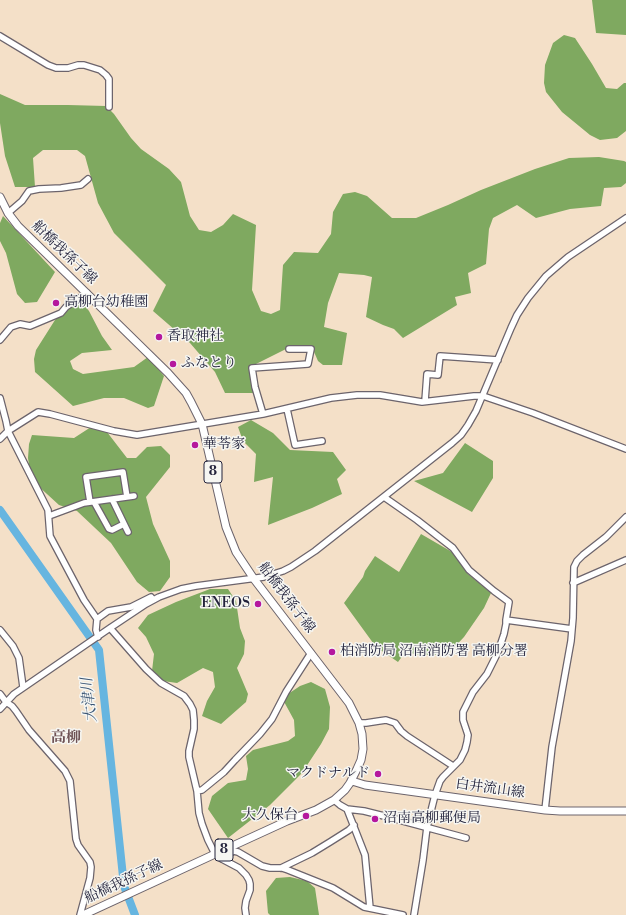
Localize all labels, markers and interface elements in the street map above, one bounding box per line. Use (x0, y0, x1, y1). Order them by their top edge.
street label: 船橋我孫子線 (28, 218, 100, 288)
place label: 高柳台幼稚園 (64, 295, 148, 311)
marker: 高柳台幼稚園 (51, 298, 61, 308)
place label: 香取神社 (167, 329, 223, 345)
marker: 香取神社 (154, 332, 164, 342)
place label: ふなとり (181, 356, 237, 372)
marker: ふなとり (168, 359, 178, 369)
place label: 華苓家 (203, 437, 245, 453)
marker: 華苓家 (190, 440, 200, 450)
road number: 8 (204, 461, 222, 483)
street label: 船橋我孫子線 (254, 559, 318, 637)
place label: ENEOS (201, 596, 250, 612)
marker: ENEOS (253, 599, 263, 609)
place label: 柏消防局 沼南消防署 高柳分署 (340, 644, 528, 660)
marker: 柏消防局 沼南消防署 高柳分署 (327, 647, 337, 657)
water label: 大津川 (79, 677, 101, 723)
district label: 高柳 (51, 729, 81, 747)
place label: マクドナルド (286, 766, 370, 782)
marker: マクドナルド (373, 769, 383, 779)
street label: 白井流山線 (454, 776, 526, 802)
place label: 大久保台 (242, 808, 298, 824)
marker: 大久保台 (301, 811, 311, 821)
place label: 沼南高柳郵便局 (383, 811, 481, 827)
marker: 沼南高柳郵便局 (370, 814, 380, 824)
road number: 8 (215, 839, 233, 861)
street label: 船橋我孫子線 (82, 857, 166, 907)

